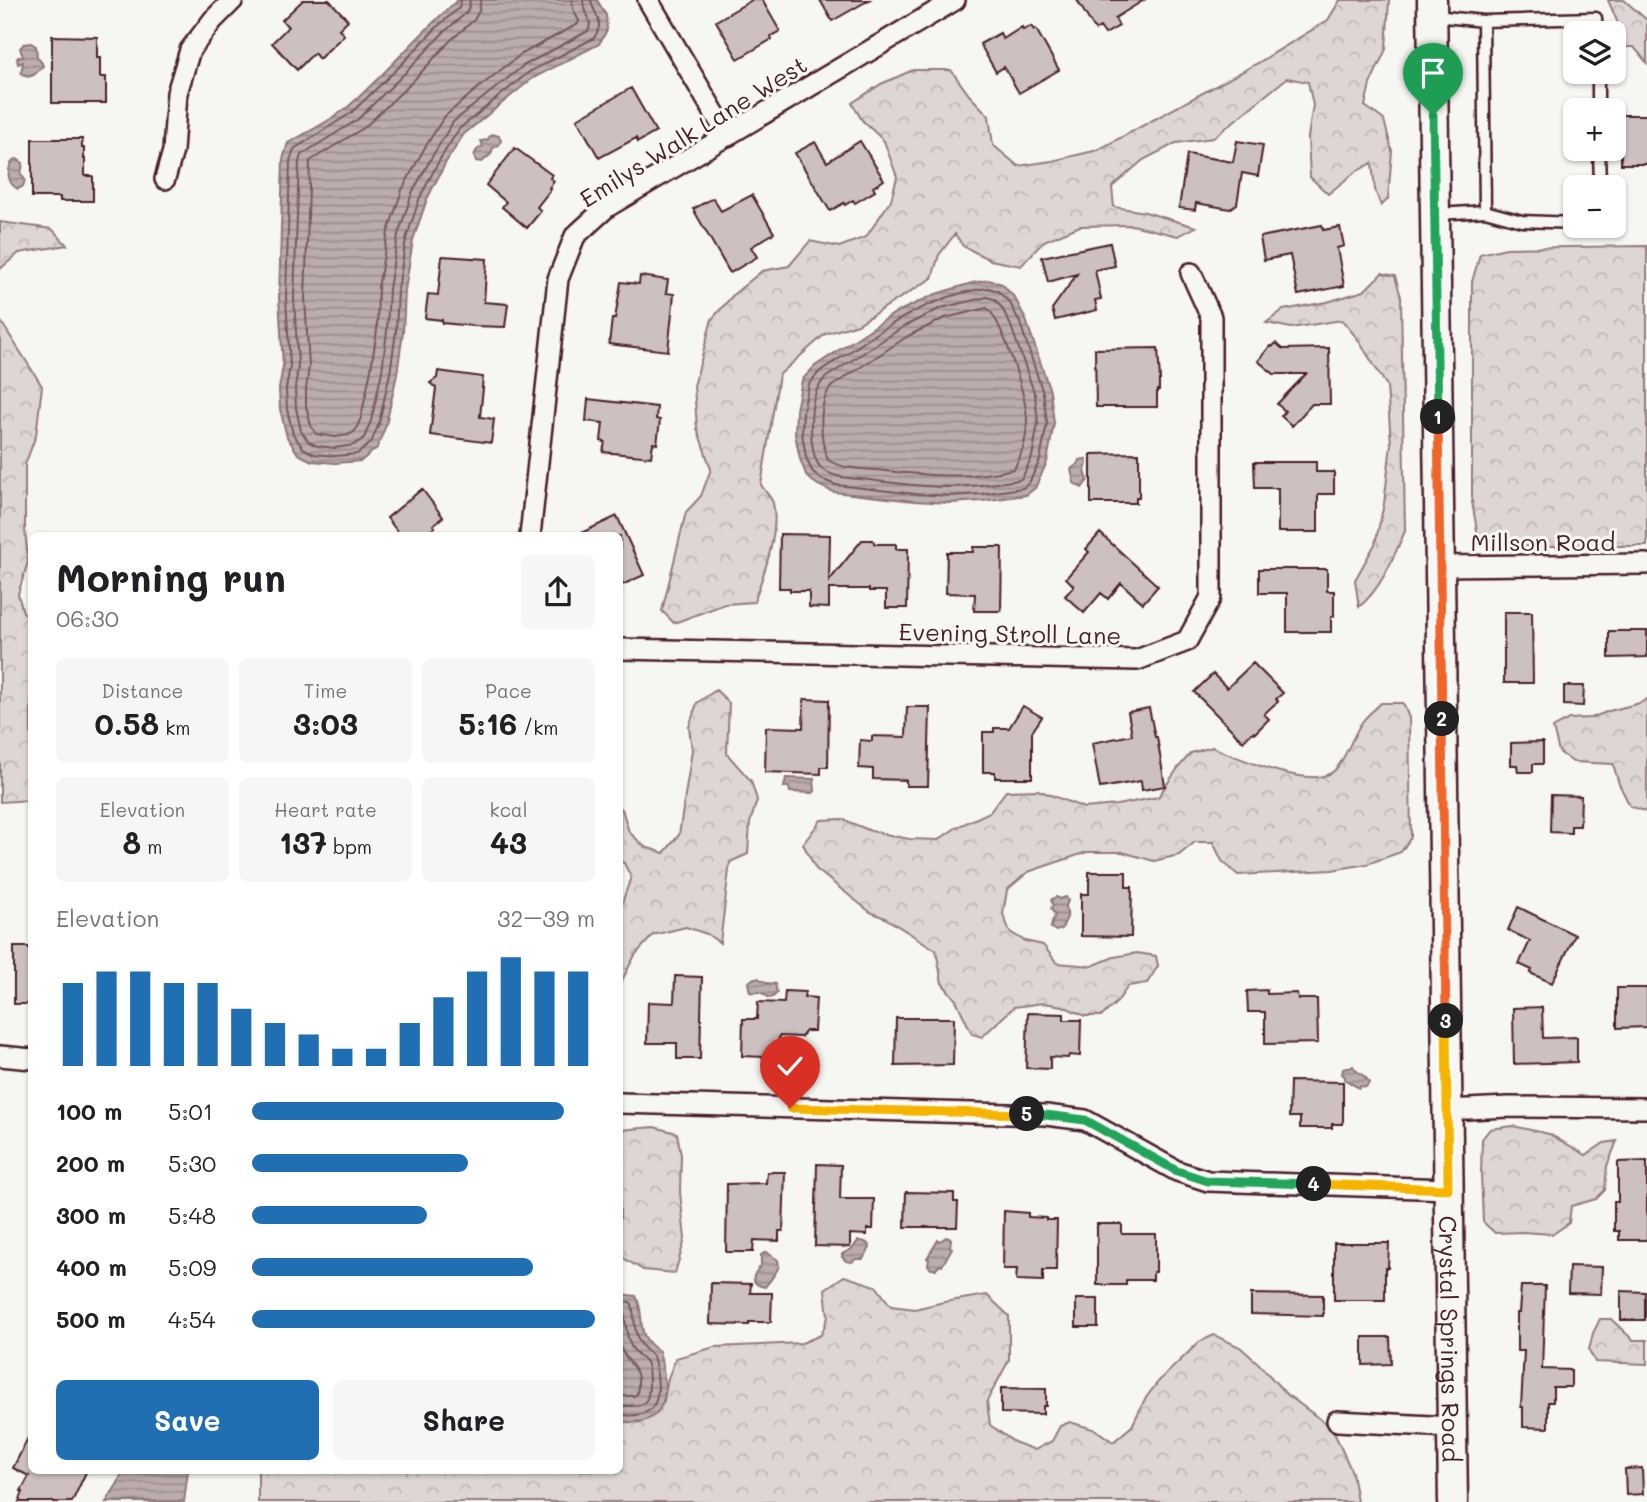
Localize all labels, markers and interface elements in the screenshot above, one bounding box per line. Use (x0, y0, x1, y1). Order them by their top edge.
map controls (1563, 21, 1626, 238)
button: layers (1563, 21, 1626, 84)
pin (1403, 43, 1463, 115)
street label: Emilys Walk Lane West (574, 48, 812, 214)
icon: arrive (1414, 54, 1452, 92)
button: + (1563, 98, 1626, 161)
button: − (1563, 175, 1626, 238)
pin: 1 (1420, 400, 1456, 434)
text: 1 (1433, 404, 1442, 429)
street label: Millson Road (1470, 526, 1616, 557)
text: Morning run (56, 552, 286, 602)
button: share (521, 555, 595, 629)
text: 06:30 (56, 603, 119, 633)
street label: Evening Stroll Lane (898, 616, 1122, 650)
text: Distance (102, 678, 183, 703)
text: Time (304, 678, 347, 703)
text: Pace (485, 678, 532, 703)
pin: 2 (1424, 702, 1460, 736)
text: 0.58 (95, 703, 159, 743)
text: 3:03 (293, 703, 358, 743)
text: 5:16 (459, 703, 517, 743)
text: 2 (1436, 706, 1447, 731)
text: km (159, 715, 190, 740)
text: /km (517, 715, 558, 740)
text: Elevation (100, 797, 185, 822)
text: Heart rate (274, 797, 377, 822)
text: kcal (490, 797, 527, 822)
text: 8 (123, 822, 141, 862)
text: 137 (279, 822, 327, 862)
text: 43 (490, 822, 527, 862)
text: m (141, 834, 162, 859)
text: bpm (327, 834, 372, 859)
text: Elevation (56, 903, 159, 933)
text: 32–39 m (497, 903, 595, 933)
pin: 3 (1428, 1004, 1464, 1038)
text: 3 (1440, 1008, 1451, 1033)
pin (760, 1036, 820, 1108)
icon: check (771, 1047, 809, 1085)
text: 100 m (56, 1096, 122, 1126)
text: 5:01 (168, 1096, 213, 1126)
pin: 5 (1010, 1096, 1044, 1132)
text: 5 (1021, 1101, 1032, 1126)
text: 200 m (56, 1148, 125, 1178)
text: 5:30 (168, 1148, 216, 1178)
pin: 4 (1296, 1166, 1332, 1202)
text: 4 (1307, 1171, 1320, 1196)
text: 300 m (56, 1200, 126, 1230)
text: 5:48 (168, 1200, 216, 1230)
street label: Crystal Springs Road (1433, 1215, 1468, 1462)
text: 400 m (56, 1252, 127, 1282)
text: 5:09 (168, 1252, 216, 1282)
text: 500 m (56, 1304, 126, 1334)
text: 4:54 (168, 1304, 216, 1334)
button: Save (56, 1380, 319, 1460)
button: Share (333, 1380, 595, 1460)

